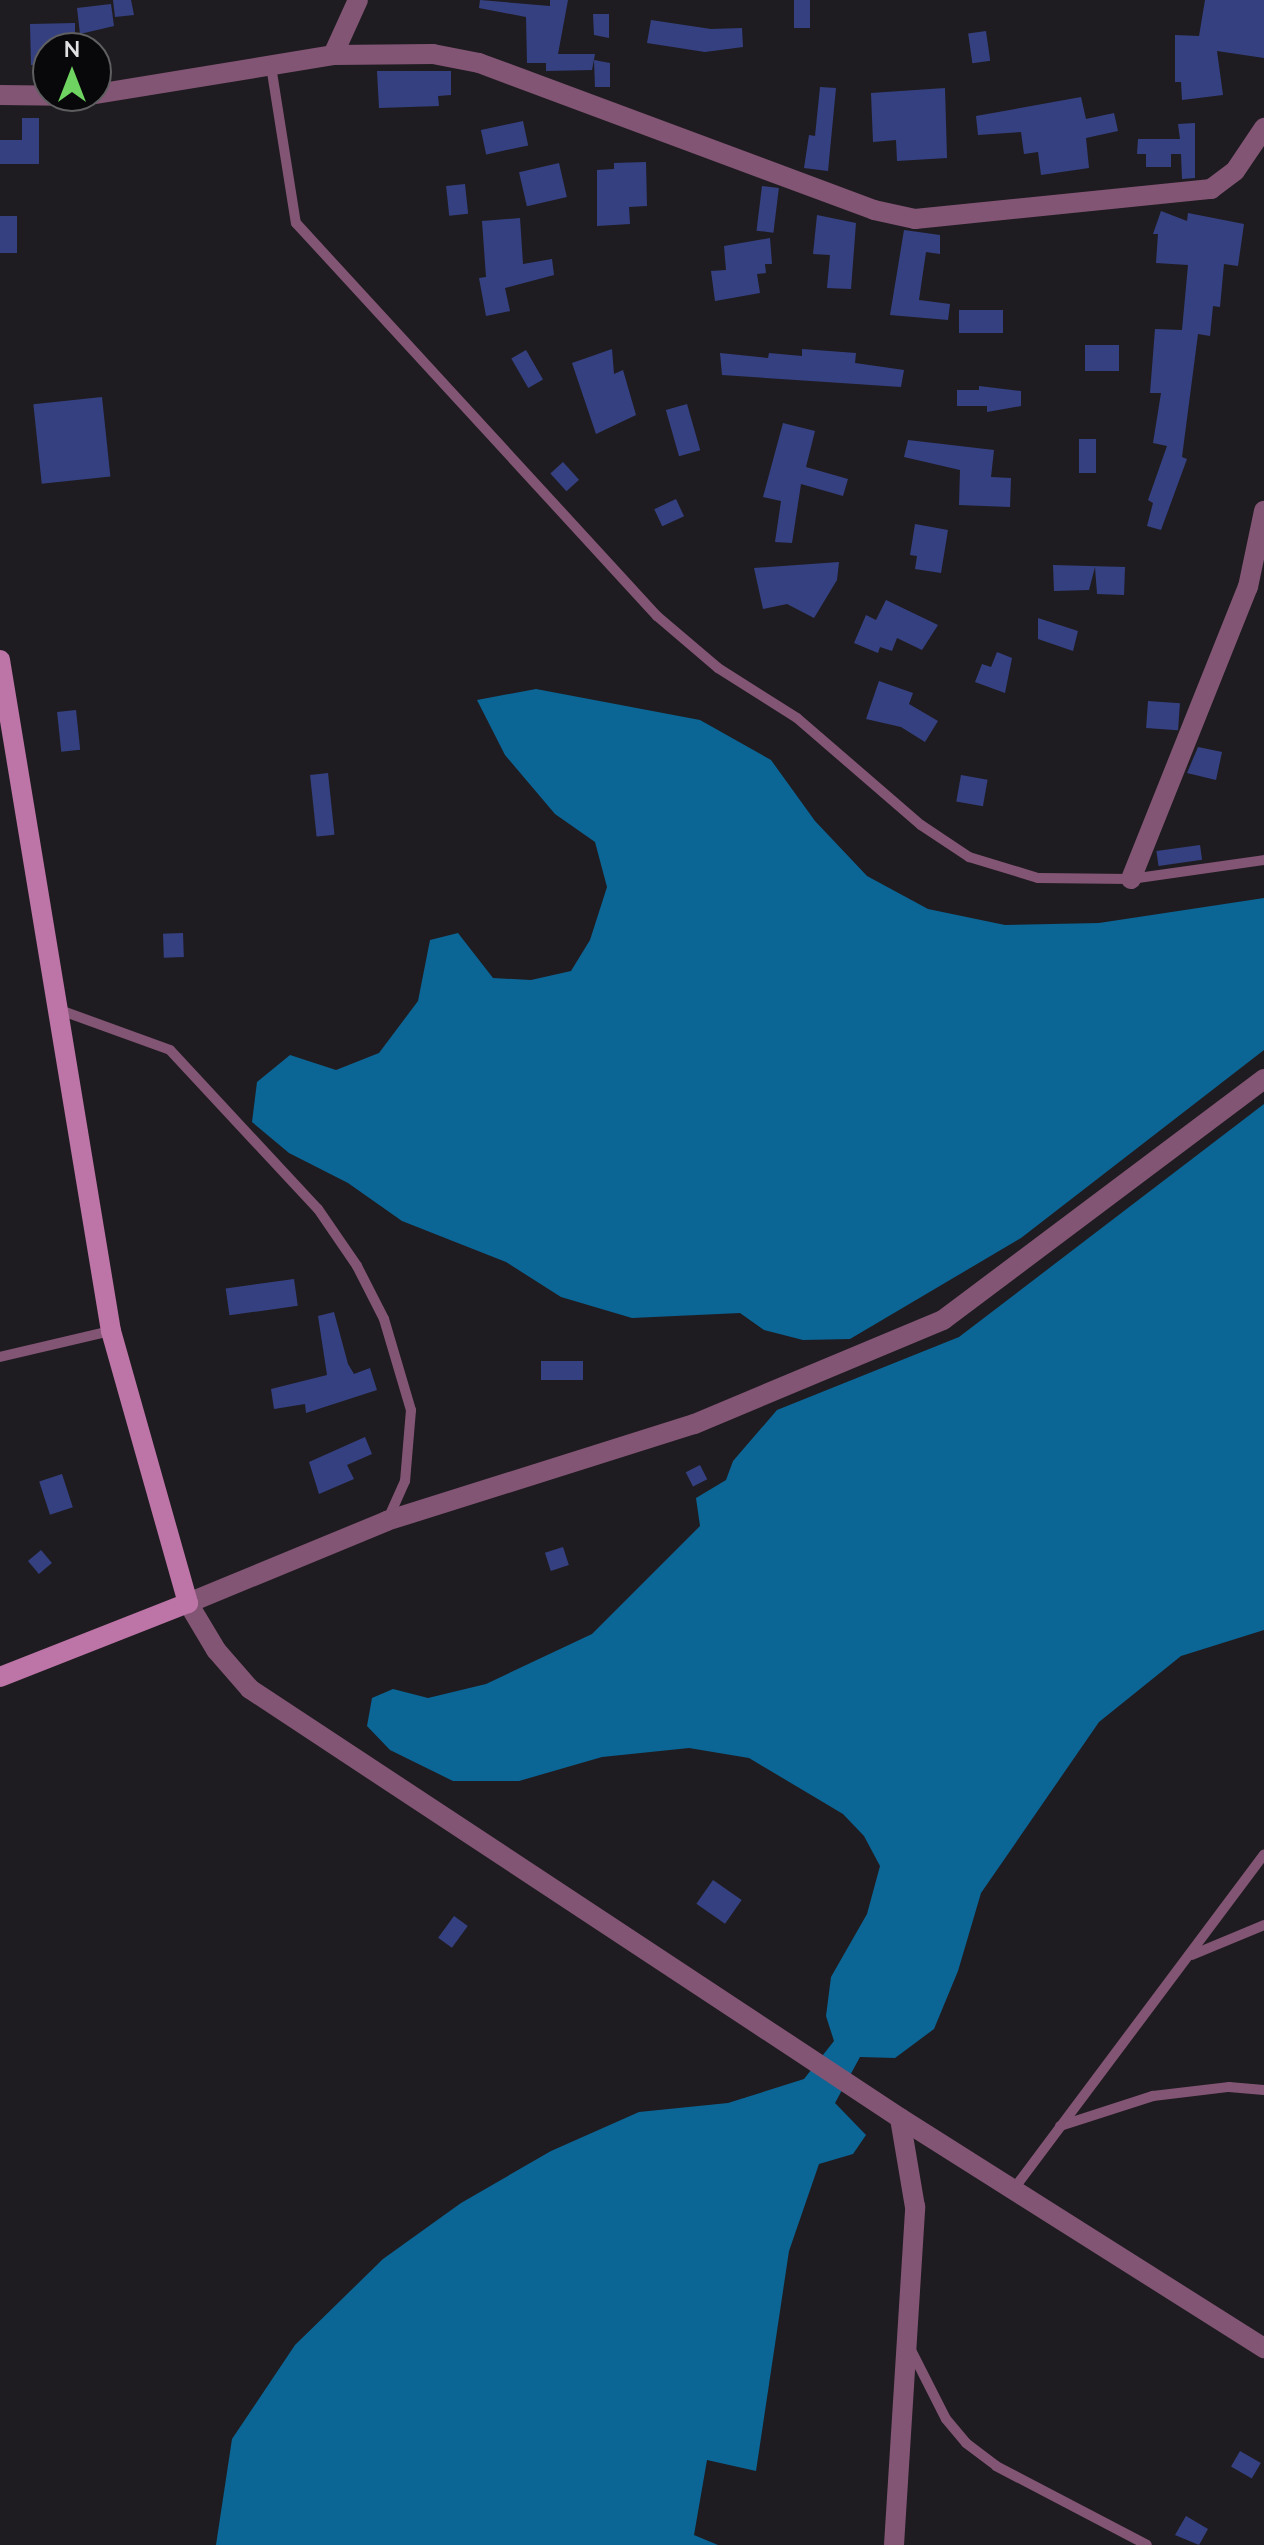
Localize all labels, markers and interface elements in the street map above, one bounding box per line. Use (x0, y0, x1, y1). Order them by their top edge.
north arrow (32, 32, 112, 112)
text: N (64, 35, 80, 65)

